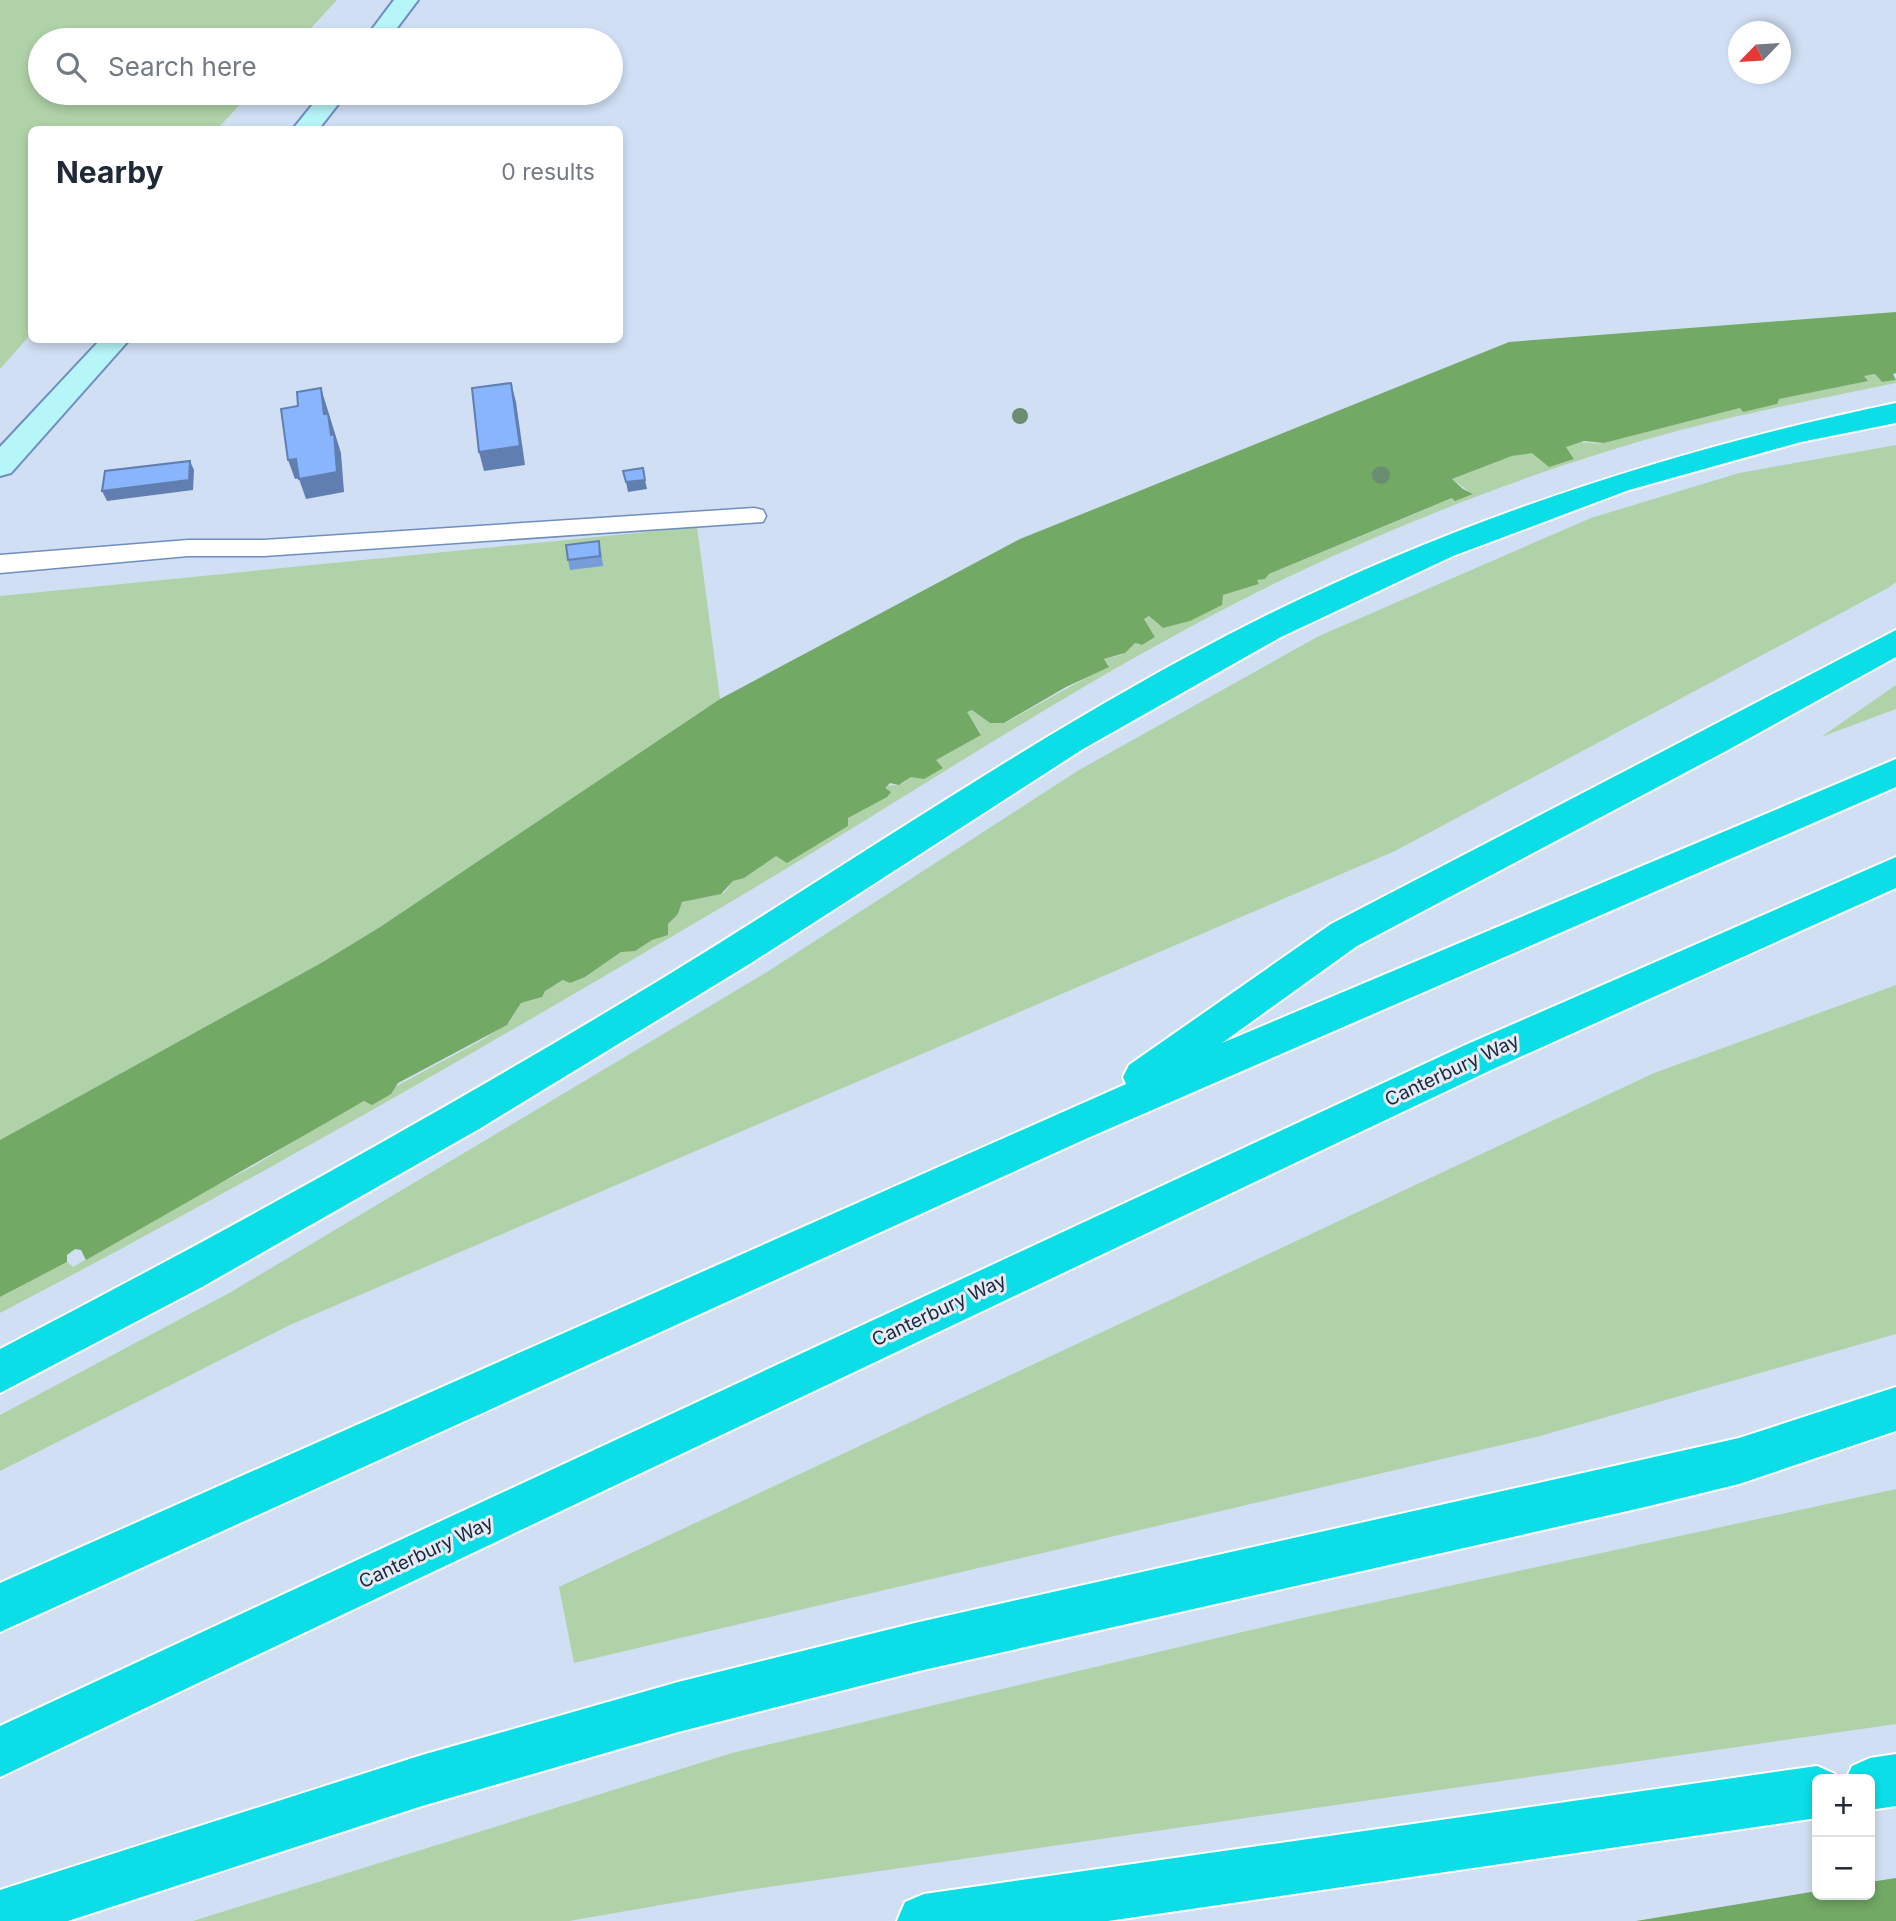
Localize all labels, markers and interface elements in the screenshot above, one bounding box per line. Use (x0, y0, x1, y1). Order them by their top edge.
north arrow (1728, 21, 1791, 84)
search box (28, 28, 623, 105)
icon: search (52, 48, 90, 86)
text: Search here (108, 51, 257, 82)
text: Nearby (56, 154, 164, 190)
text: 0 results (501, 158, 595, 186)
street label: Canterbury Way (1381, 1029, 1523, 1111)
street label: Canterbury Way (868, 1269, 1010, 1351)
street label: Canterbury Way (355, 1511, 497, 1593)
map controls (1812, 1774, 1875, 1900)
button: + (1812, 1774, 1875, 1837)
button: − (1812, 1837, 1875, 1900)

